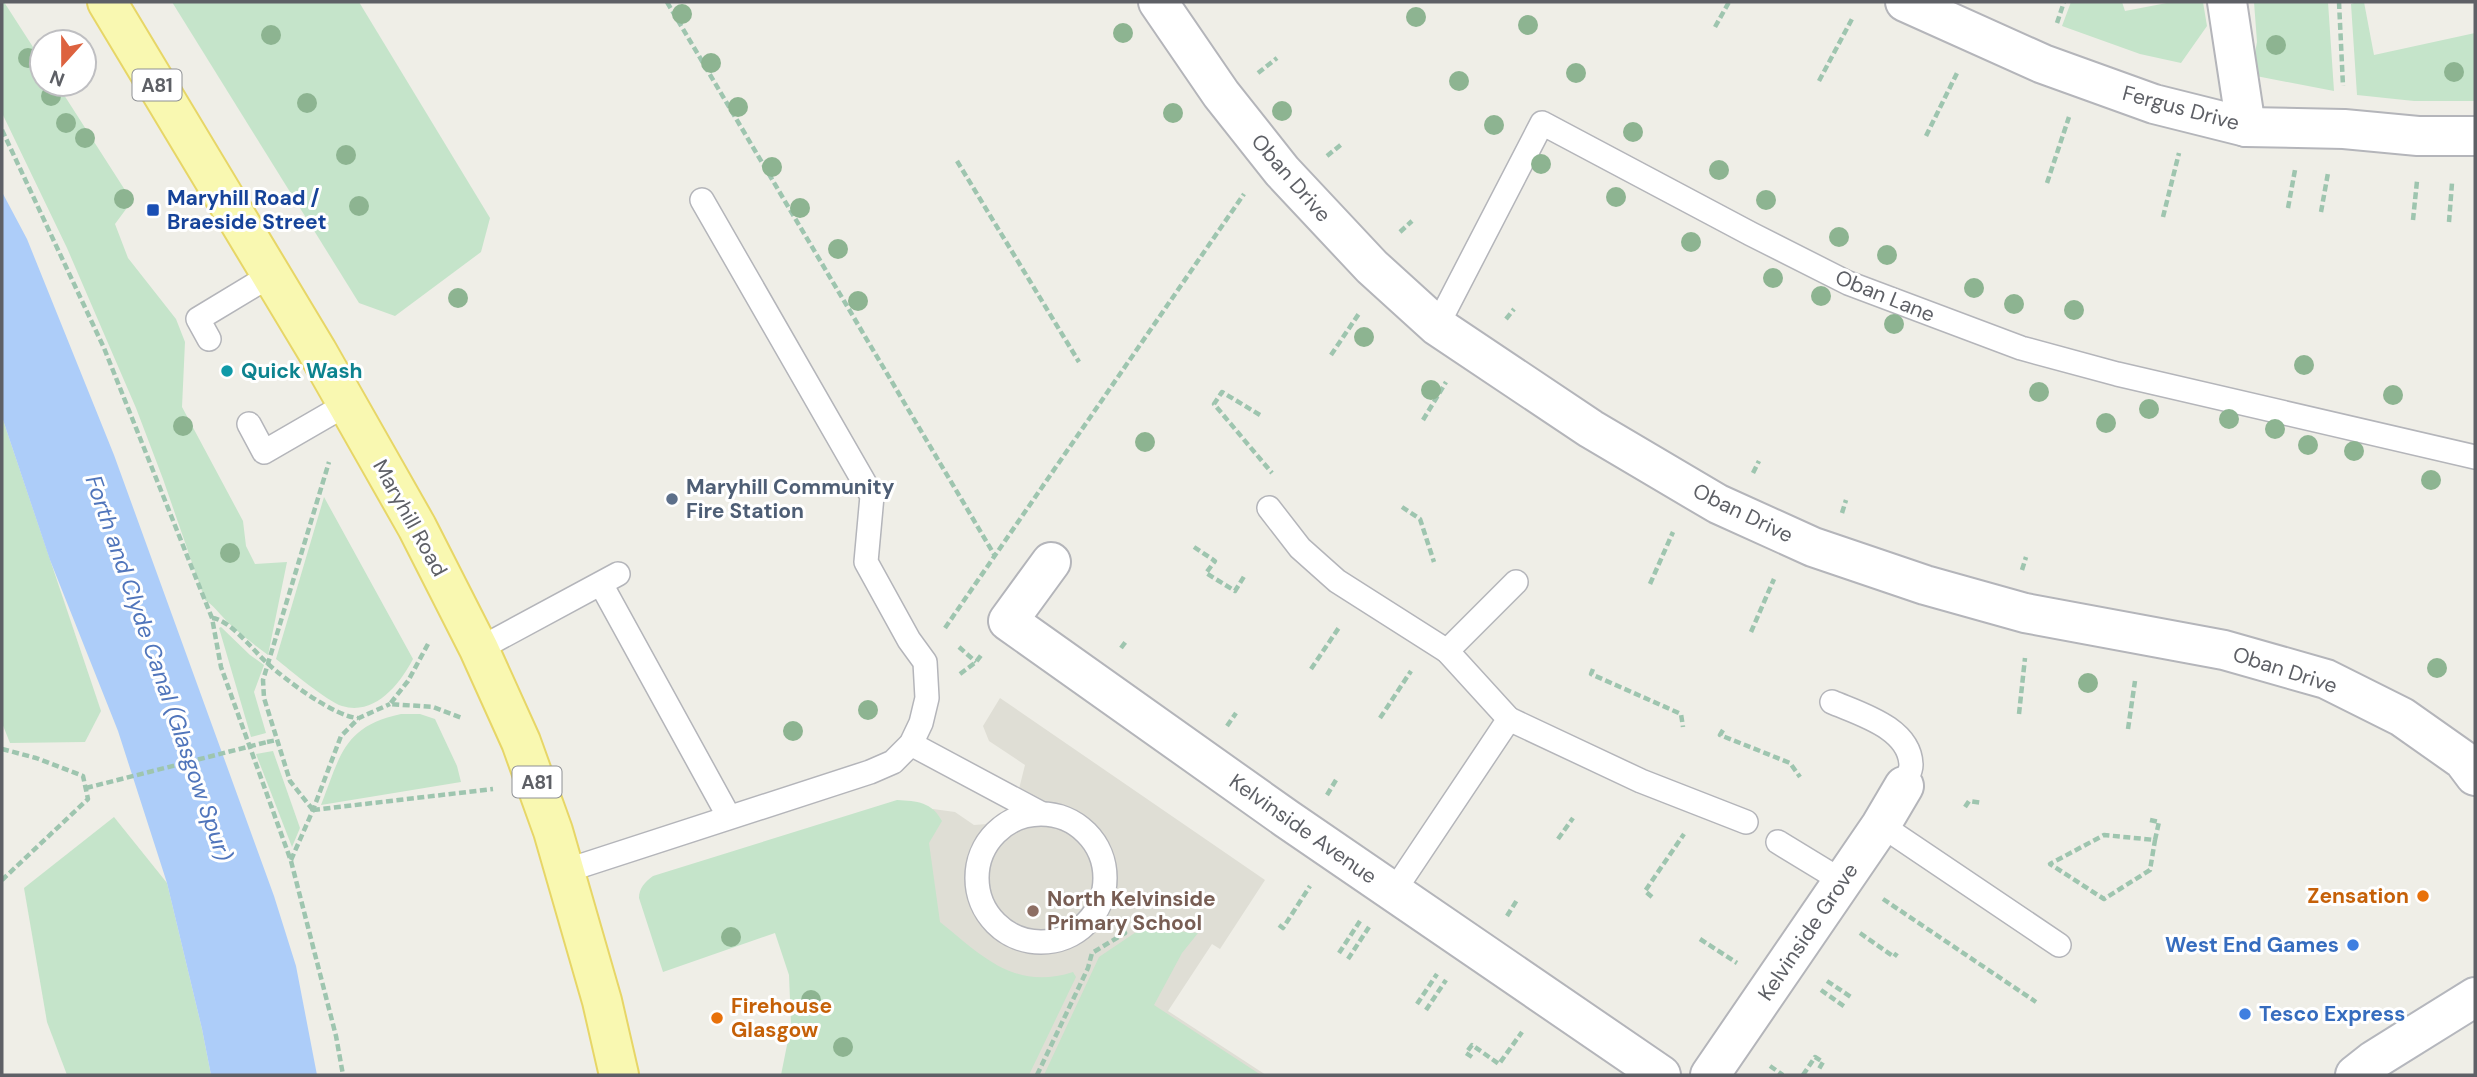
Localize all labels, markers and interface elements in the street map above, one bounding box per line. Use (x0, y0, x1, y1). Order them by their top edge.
north arrow (28, 28, 98, 98)
text: N (46, 64, 68, 93)
road number: A81 (132, 69, 182, 100)
street label: Fergus Drive (2119, 79, 2243, 137)
street label: Oban Drive (1245, 128, 1337, 228)
place label: Maryhill Road / Braeside Street (167, 184, 327, 236)
marker: Maryhill Road / Braeside Street (145, 202, 161, 218)
street label: Oban Lane (1831, 263, 1939, 329)
place label: Quick Wash (241, 357, 363, 385)
marker: Quick Wash (219, 363, 235, 379)
street label: Maryhill Road (366, 455, 454, 581)
water label: Forth and Clyde Canal (Glasgow Spur) (79, 471, 239, 865)
place label: Maryhill Community Fire Station (686, 473, 895, 525)
street label: Oban Drive (1688, 477, 1798, 549)
marker: Maryhill Community Fire Station (664, 491, 680, 507)
street label: Oban Drive (2229, 640, 2341, 700)
road number: A81 (512, 766, 562, 797)
street label: Kelvinside Avenue (1224, 768, 1382, 890)
street label: Kelvinside Grove (1752, 858, 1864, 1006)
place label: Zensation (2307, 882, 2409, 910)
place label: North Kelvinside Primary School (1047, 885, 1216, 937)
marker: Zensation (2415, 888, 2431, 904)
marker: North Kelvinside Primary School (1025, 903, 1041, 919)
place label: West End Games (2165, 931, 2339, 959)
marker: West End Games (2345, 937, 2361, 953)
place label: Firehouse Glasgow (731, 992, 832, 1044)
place label: Tesco Express (2259, 1000, 2405, 1028)
marker: Tesco Express (2237, 1006, 2253, 1022)
marker: Firehouse Glasgow (709, 1010, 725, 1026)

